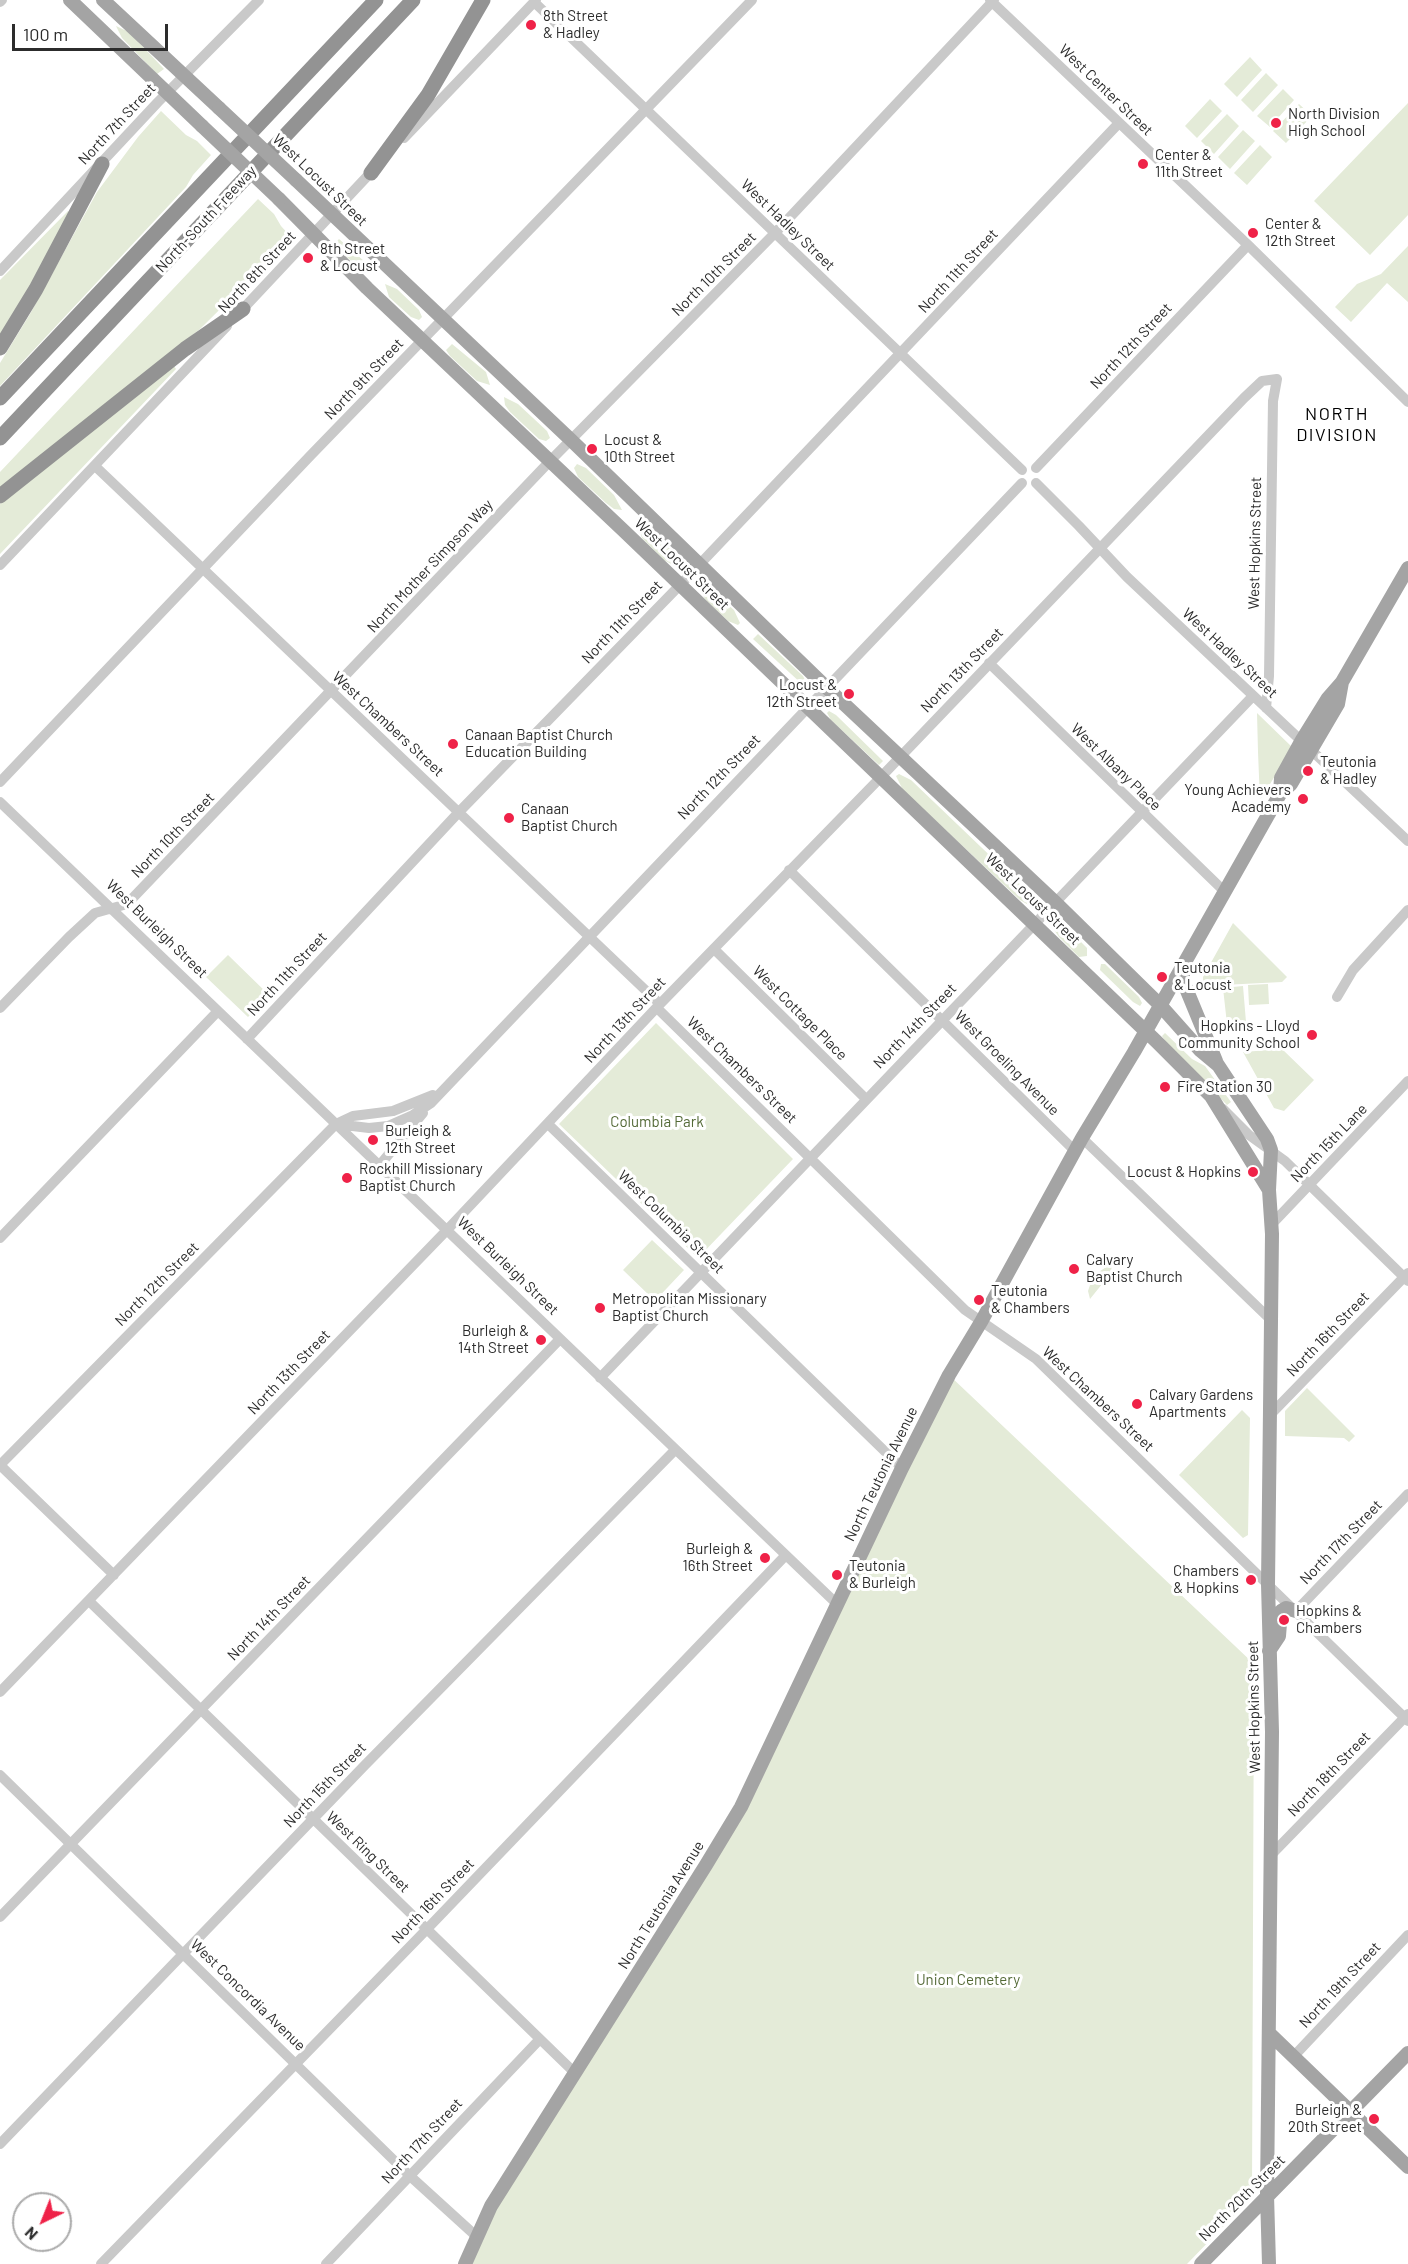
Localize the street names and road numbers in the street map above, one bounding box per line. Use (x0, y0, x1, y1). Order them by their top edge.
street label: West Center Street (1055, 41, 1157, 139)
street label: North 7th Street (75, 79, 159, 169)
street label: West Locust Street (269, 130, 371, 230)
street label: North-South Freeway (152, 162, 260, 276)
street label: West Hadley Street (737, 176, 839, 274)
street label: North 11th Street (914, 225, 1002, 317)
street label: North 8th Street (214, 227, 300, 317)
street label: North 10th Street (668, 228, 760, 320)
street label: North 12th Street (1086, 299, 1176, 393)
street label: North 9th Street (321, 335, 407, 423)
street label: West Hopkins Street (1245, 476, 1265, 610)
street label: North Mother Simpson Way (363, 496, 497, 636)
street label: West Locust Street (631, 514, 733, 614)
street label: North 11th Street (578, 577, 666, 667)
street label: West Hadley Street (1179, 604, 1281, 702)
street label: North 13th Street (917, 624, 1007, 716)
street label: West Chambers Street (329, 668, 447, 780)
street label: West Albany Place (1067, 720, 1165, 814)
street label: North 12th Street (674, 731, 764, 823)
street label: North 10th Street (128, 789, 218, 881)
street label: West Locust Street (982, 849, 1084, 949)
street label: West Burleigh Street (103, 876, 211, 982)
street label: North 11th Street (243, 928, 331, 1020)
street label: West Cottage Place (749, 962, 851, 1064)
street label: North 13th Street (581, 973, 669, 1067)
street label: North 14th Street (870, 980, 960, 1072)
street label: West Groeling Avenue (951, 1007, 1063, 1119)
street label: West Chambers Street (683, 1013, 801, 1127)
street label: North 15th Lane (1287, 1100, 1371, 1186)
street label: West Columbia Street (614, 1167, 728, 1277)
street label: West Burleigh Street (454, 1213, 562, 1319)
street label: North 12th Street (111, 1238, 203, 1330)
street label: North 16th Street (1283, 1288, 1373, 1380)
street label: North 13th Street (244, 1326, 334, 1418)
street label: West Chambers Street (1039, 1343, 1157, 1455)
street label: North Teutonia Avenue (841, 1404, 921, 1544)
street label: North 17th Street (1296, 1496, 1386, 1588)
street label: North 14th Street (224, 1572, 314, 1664)
street label: West Hopkins Street (1244, 1640, 1264, 1774)
street label: North 18th Street (1284, 1728, 1374, 1820)
street label: North 15th Street (280, 1739, 370, 1831)
street label: West Ring Street (323, 1808, 413, 1896)
street label: North Teutonia Avenue (614, 1838, 708, 1972)
street label: North 16th Street (388, 1855, 478, 1947)
street label: West Concordia Avenue (187, 1935, 309, 2055)
street label: North 19th Street (1296, 1938, 1384, 2032)
street label: North 17th Street (378, 2095, 466, 2187)
street label: North 20th Street (1195, 2151, 1289, 2245)

